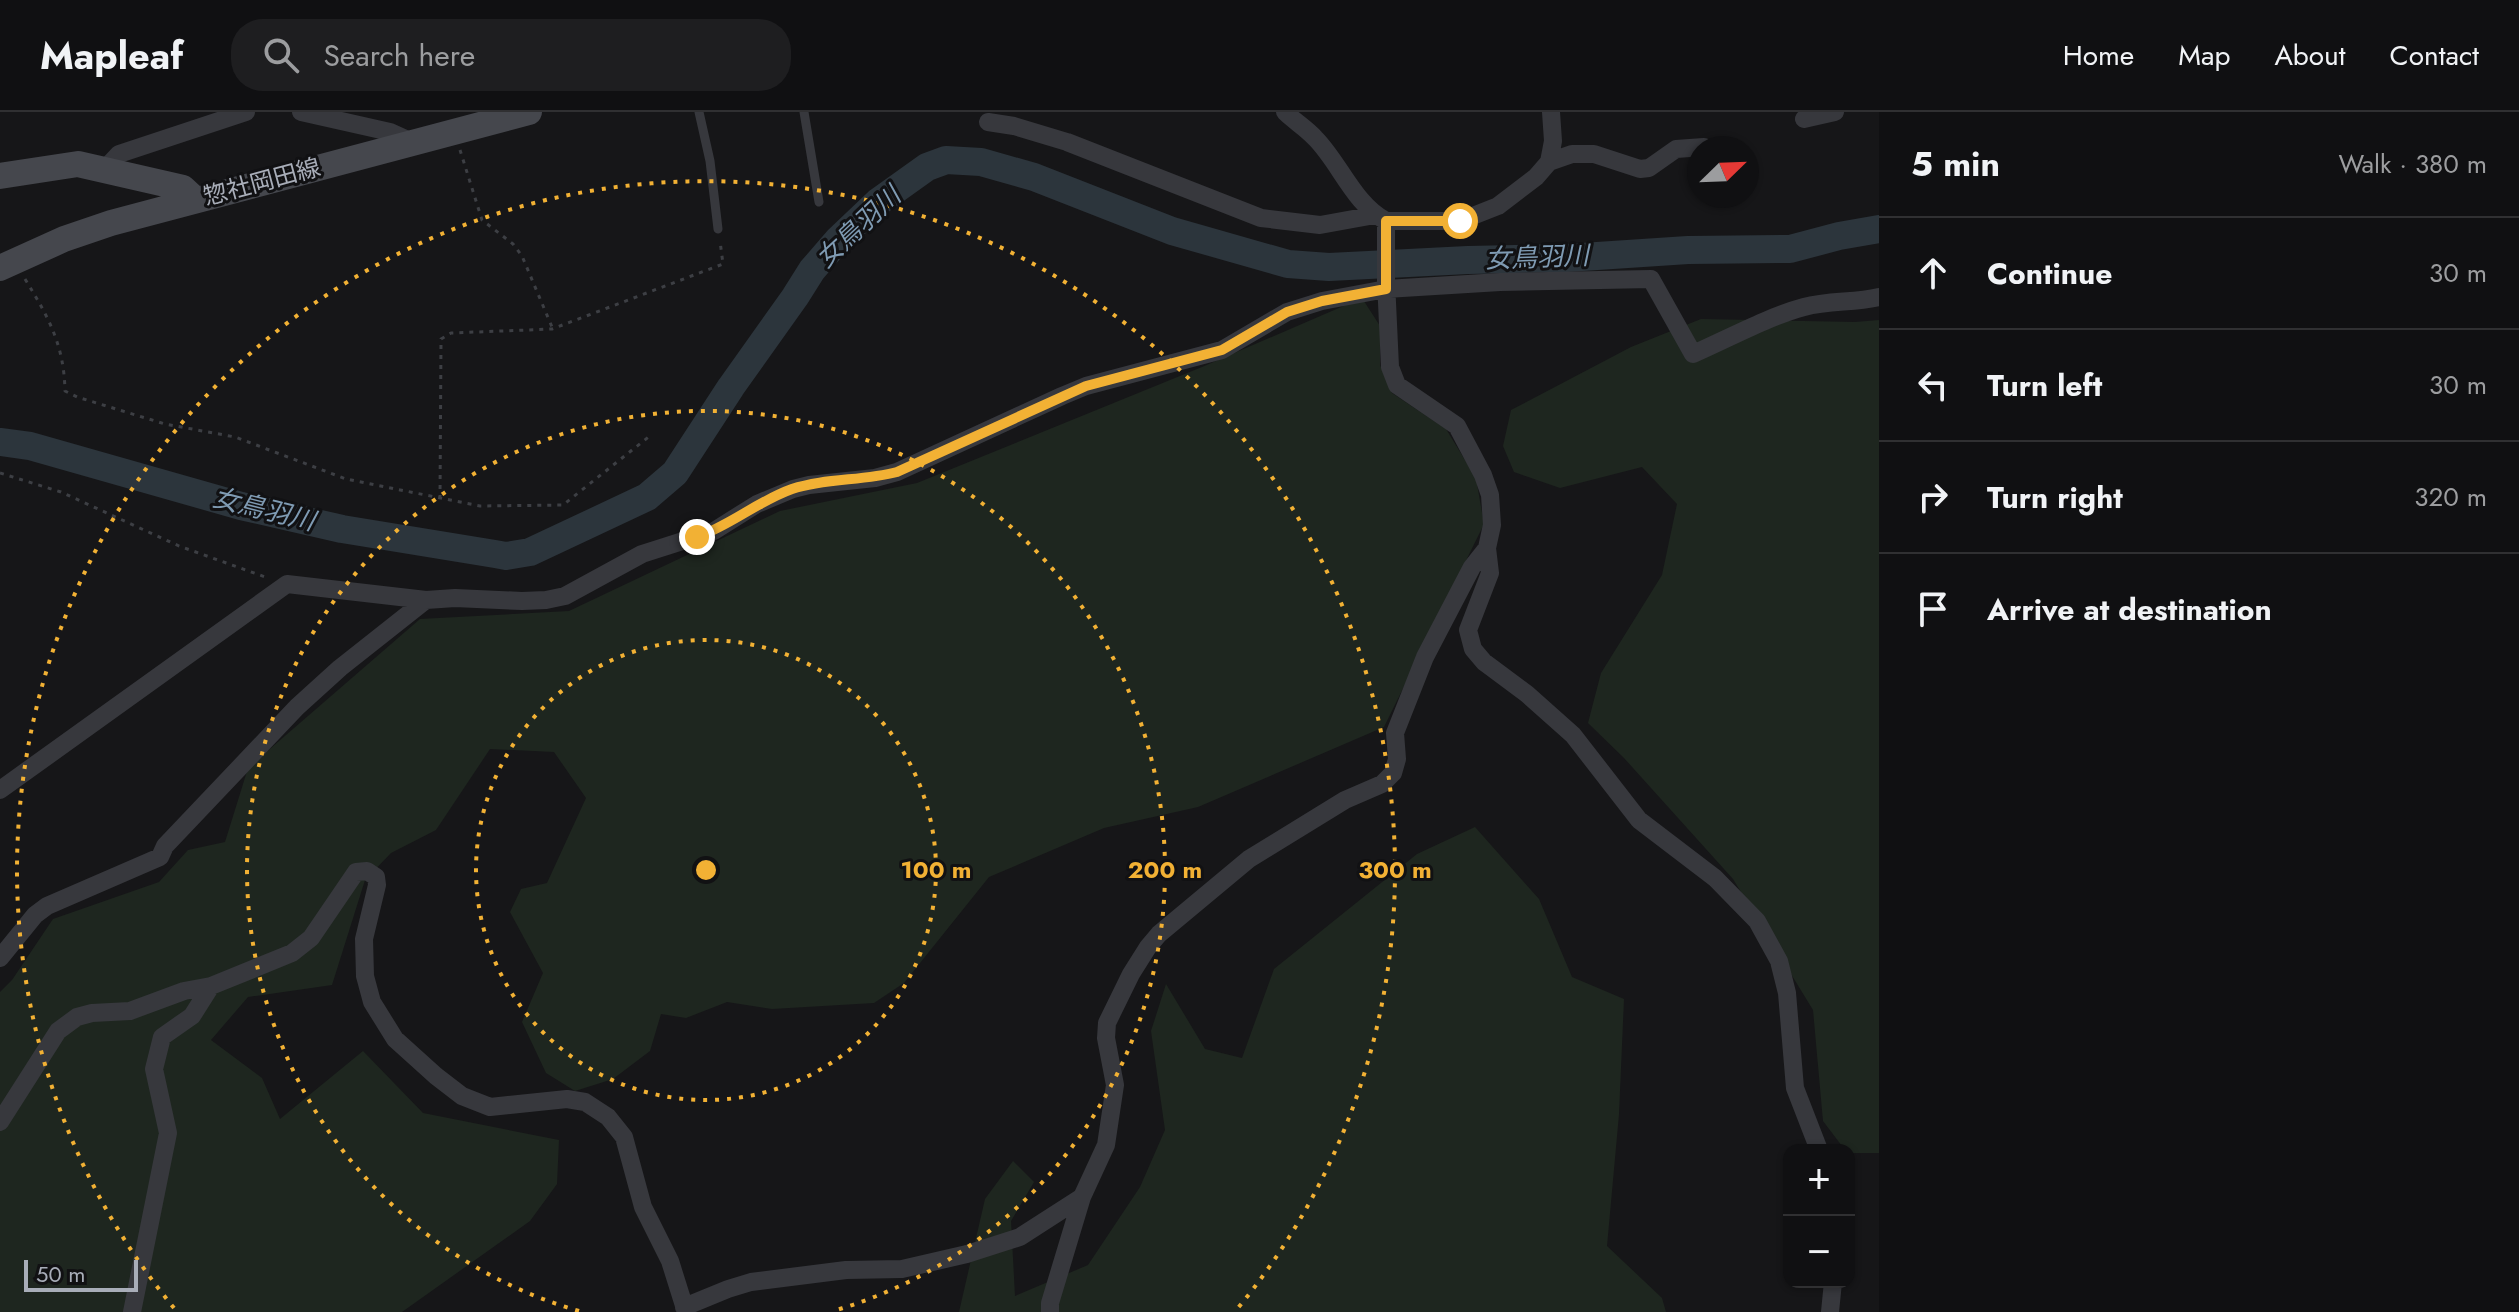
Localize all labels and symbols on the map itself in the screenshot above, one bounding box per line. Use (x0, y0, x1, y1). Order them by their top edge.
north arrow (1687, 136, 1759, 208)
street label: 惣社岡田線 (199, 149, 324, 214)
water label: 女鳥羽川 (807, 176, 911, 276)
route start (1442, 203, 1478, 239)
water label: 女鳥羽川 (1484, 236, 1593, 278)
water label: 女鳥羽川 (209, 478, 322, 541)
route end (679, 519, 715, 555)
text: 100 m (901, 852, 971, 887)
text: 200 m (1128, 852, 1202, 887)
text: 300 m (1358, 852, 1432, 887)
centre of rings (692, 856, 720, 884)
scale bar (24, 1256, 138, 1292)

